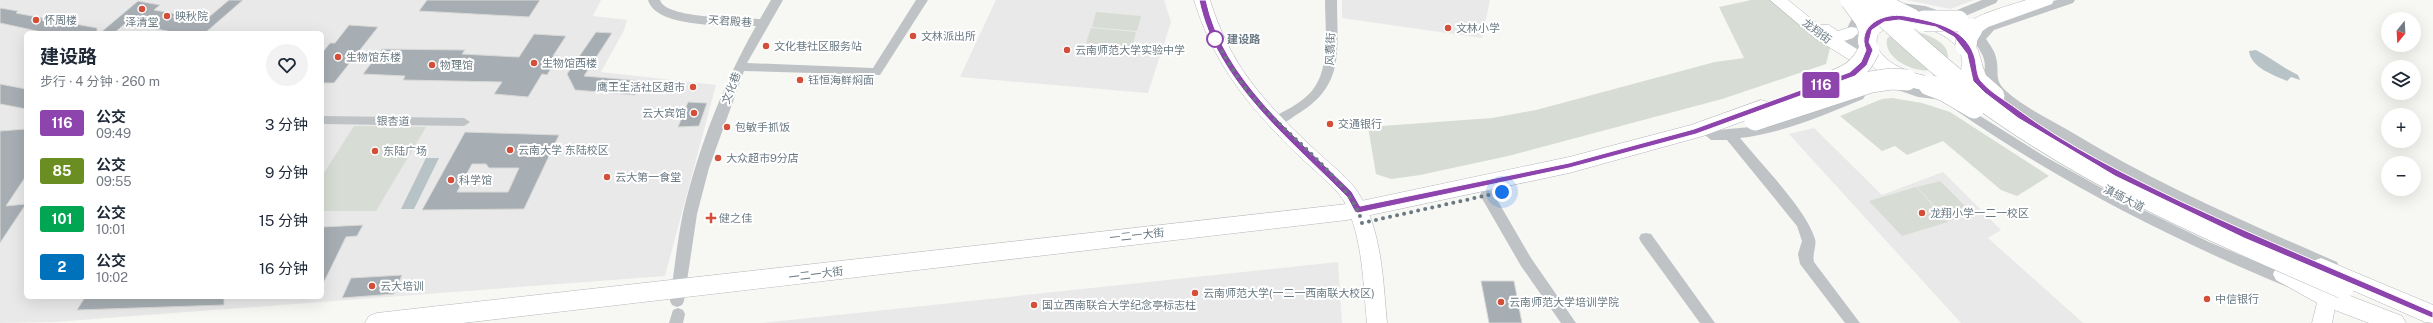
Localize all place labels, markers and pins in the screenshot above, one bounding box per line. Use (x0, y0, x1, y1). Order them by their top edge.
marker: 泽清堂 (137, 4, 147, 14)
place label: 映秋院 (175, 10, 208, 22)
marker: 映秋院 (162, 11, 172, 21)
place label: 怀周楼 (44, 14, 77, 26)
marker: 怀周楼 (31, 15, 41, 25)
place label: 泽清堂 (126, 16, 159, 28)
place label: 文林小学 (1456, 22, 1500, 34)
marker: 文林小学 (1443, 23, 1453, 33)
place label: 文林派出所 (921, 30, 976, 42)
marker: 建设路 (1206, 30, 1224, 48)
marker: 文林派出所 (908, 31, 918, 41)
place label: 建设路 (1227, 33, 1261, 45)
place label: 文化巷社区服务站 (774, 40, 862, 52)
marker: 文化巷社区服务站 (761, 41, 771, 51)
place label: 云南师范大学实验中学 (1075, 44, 1185, 56)
marker: 云南师范大学实验中学 (1062, 45, 1072, 55)
place label: 生物馆东楼 (346, 51, 401, 63)
marker: 生物馆东楼 (333, 52, 343, 62)
place label: 生物馆西楼 (542, 57, 597, 69)
marker: 生物馆西楼 (529, 58, 539, 68)
place label: 物理馆 (440, 59, 473, 71)
marker: 物理馆 (427, 60, 437, 70)
place label: 钰恒海鲜焖面 (808, 74, 874, 86)
marker: 钰恒海鲜焖面 (795, 75, 805, 85)
place label: 鹰王生活社区超市 (597, 81, 685, 93)
marker: 鹰王生活社区超市 (688, 82, 698, 92)
place label: 云大宾馆 (642, 107, 686, 119)
marker: 云大宾馆 (689, 108, 699, 118)
place label: 交通银行 (1338, 118, 1382, 130)
marker: 交通银行 (1325, 119, 1335, 129)
place label: 包敏手抓饭 (735, 121, 790, 133)
marker: 包敏手抓饭 (722, 122, 732, 132)
place label: 云南大学 东陆校区 (518, 144, 609, 156)
place label: 东陆广场 (383, 145, 427, 157)
marker: 云南大学 东陆校区 (505, 145, 515, 155)
marker: 东陆广场 (370, 146, 380, 156)
place label: 大众超市9分店 (726, 152, 799, 164)
marker: 大众超市9分店 (713, 153, 723, 163)
place label: 云大第一食堂 (615, 171, 681, 183)
marker: 云大第一食堂 (602, 172, 612, 182)
place label: 科学馆 (459, 174, 492, 186)
marker: 科学馆 (446, 175, 456, 185)
place label: 龙翔小学一二一校区 (1930, 207, 2029, 219)
marker: 龙翔小学一二一校区 (1917, 208, 1927, 218)
place label: 健之佳 (719, 212, 752, 224)
marker: 健之佳 (706, 213, 716, 223)
place label: 云大培训 (380, 280, 424, 292)
marker: 云大培训 (367, 281, 377, 291)
place label: 云南师范大学(一二一西南联大校区) (1203, 287, 1375, 299)
marker: 云南师范大学(一二一西南联大校区) (1190, 288, 1200, 298)
place label: 中信银行 (2215, 293, 2259, 305)
marker: 中信银行 (2202, 294, 2212, 304)
place label: 云南师范大学培训学院 (1509, 296, 1619, 308)
marker: 云南师范大学培训学院 (1496, 297, 1506, 307)
place label: 国立西南联合大学纪念亭标志柱 (1042, 299, 1196, 311)
marker: 国立西南联合大学纪念亭标志柱 (1029, 300, 1039, 310)

